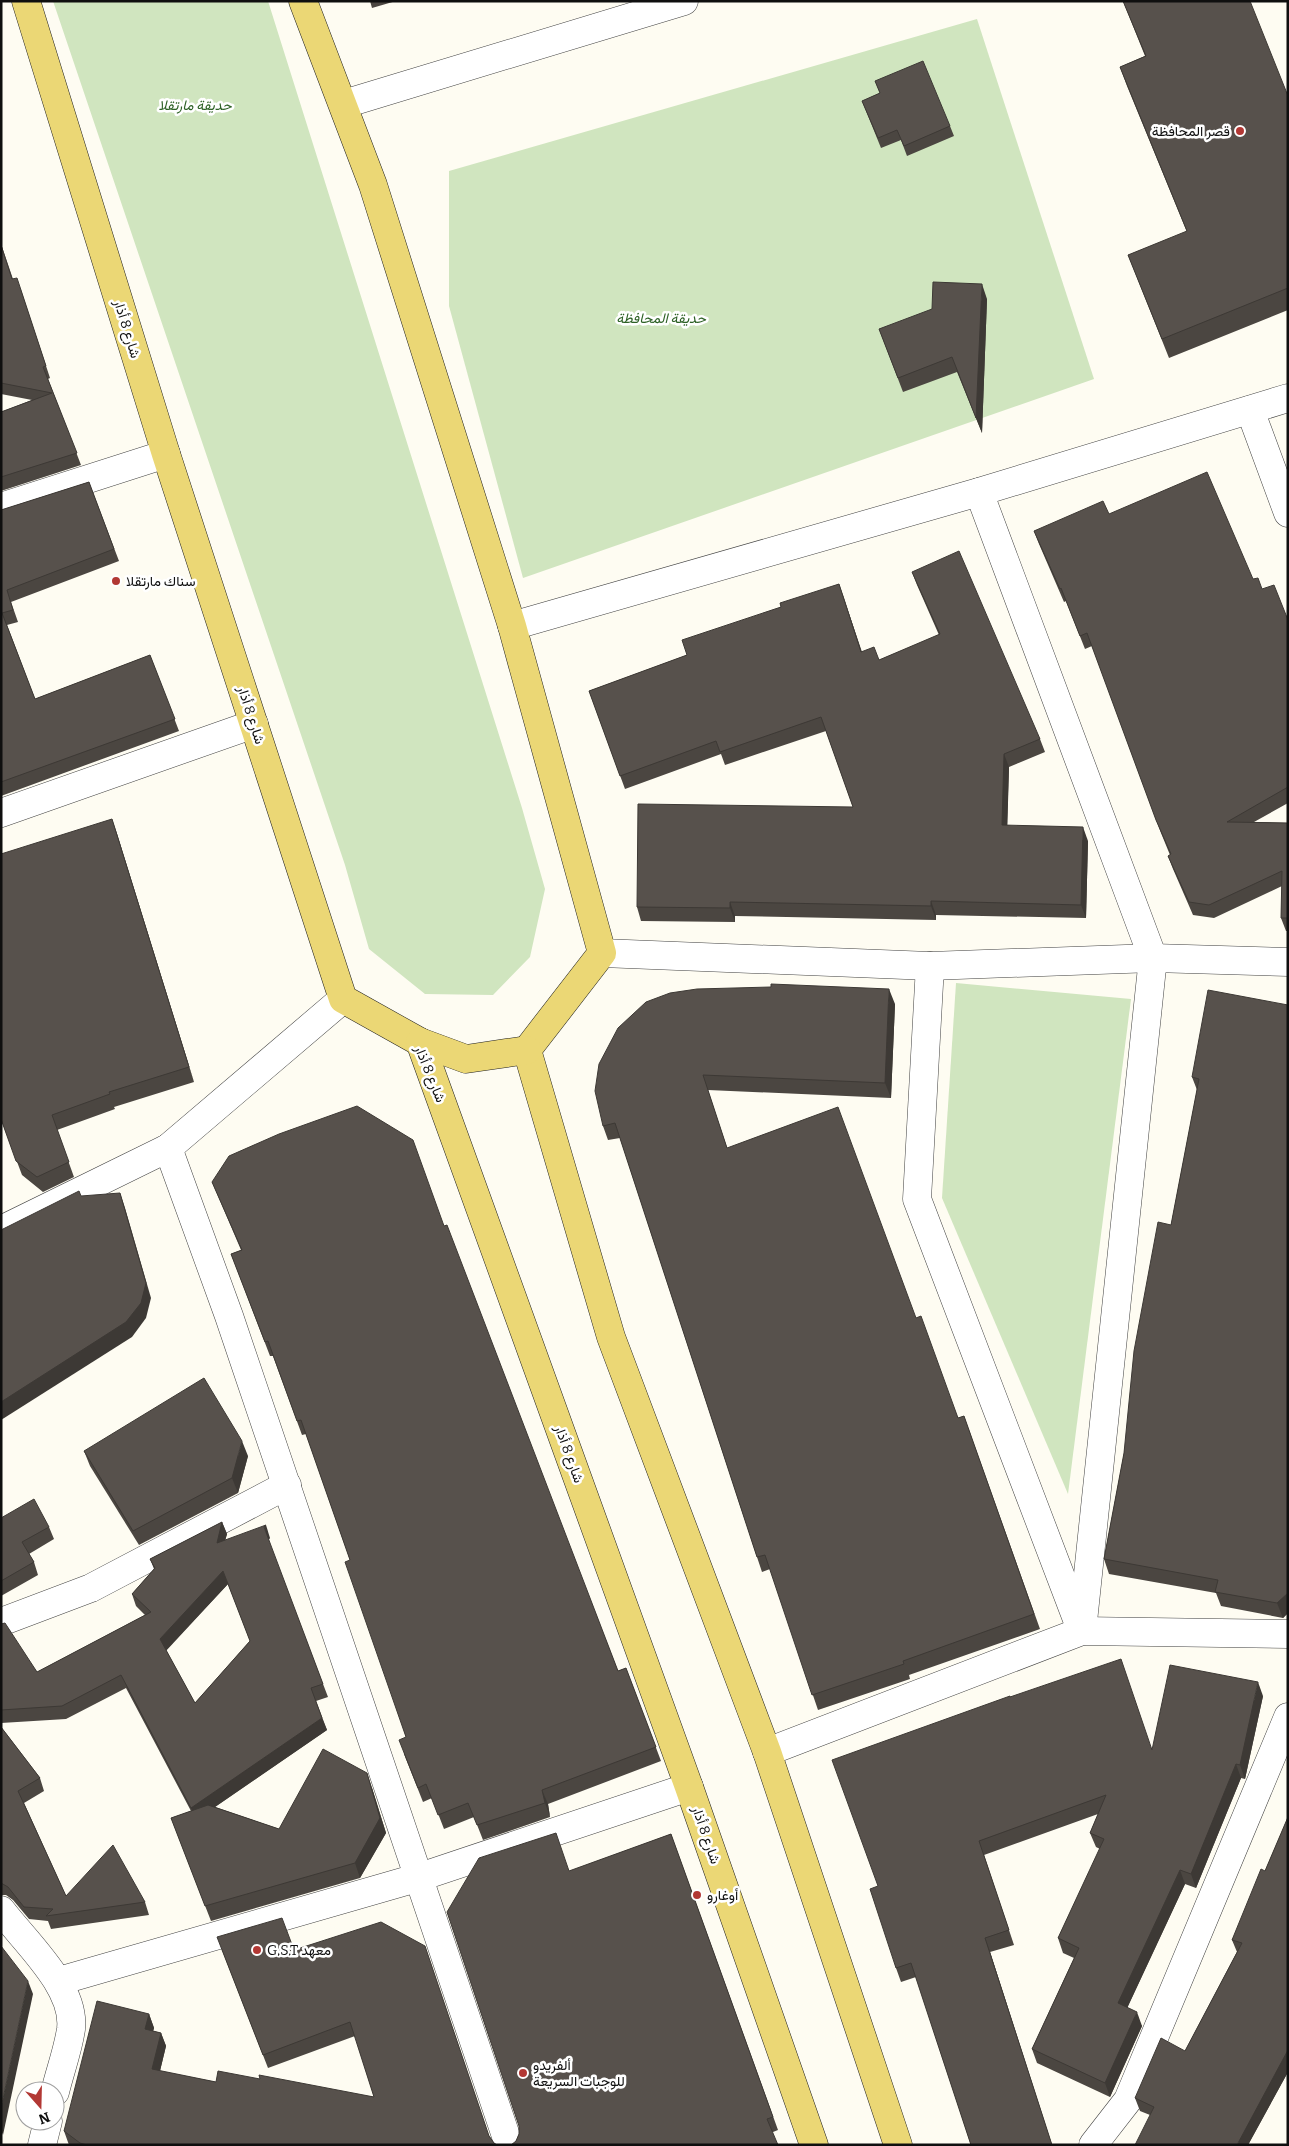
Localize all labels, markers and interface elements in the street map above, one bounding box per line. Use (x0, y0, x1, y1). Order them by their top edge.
park label: حديقة مارتقلا (158, 97, 232, 114)
place label: قصر المحافظة (1152, 123, 1230, 140)
marker: قصر المحافظة (1234, 125, 1246, 137)
street label: شارع 8 أذار (108, 297, 144, 361)
park label: حديقة المحافظة (616, 310, 706, 327)
place label: سناك مارتقلا (126, 573, 196, 590)
marker: سناك مارتقلا (110, 575, 122, 587)
street label: شارع 8 أذار (231, 683, 268, 747)
street label: شارع 8 أذار (409, 1042, 449, 1106)
street label: شارع 8 أذار (548, 1422, 587, 1486)
street label: شارع 8 أذار (686, 1803, 724, 1867)
place label: أوغارو (707, 1887, 738, 1904)
marker: أوغارو (691, 1889, 703, 1901)
place label: G.S.T معهد (267, 1942, 331, 1959)
marker: G.S.T معهد (251, 1944, 263, 1956)
place label: ألفريدو للوجبات السريعة (533, 2057, 625, 2090)
marker: ألفريدو للوجبات السريعة (517, 2067, 529, 2079)
north arrow (15, 2081, 65, 2131)
text: N (36, 2108, 52, 2128)

